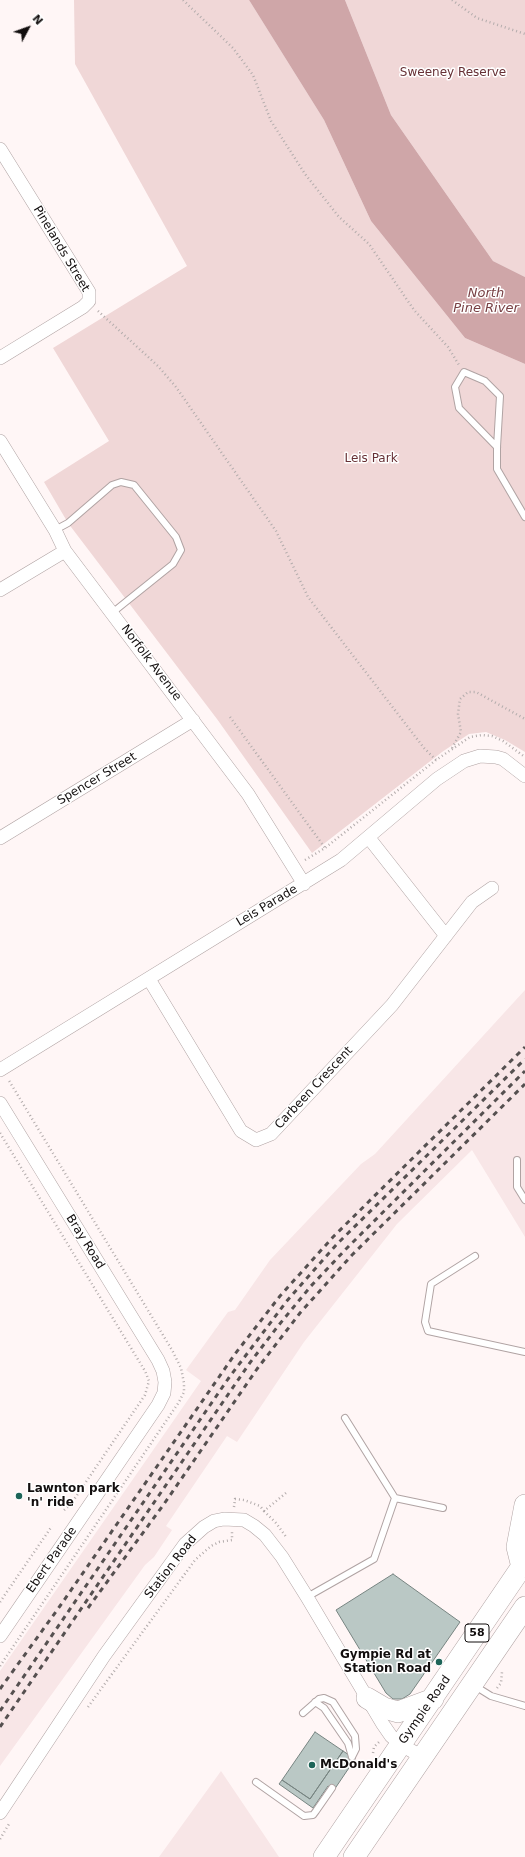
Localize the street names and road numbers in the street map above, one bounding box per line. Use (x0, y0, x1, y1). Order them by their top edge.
street label: Pinelands Street (30, 203, 92, 295)
street label: Norfolk Avenue (118, 622, 184, 704)
street label: Spencer Street (55, 750, 139, 808)
street label: Leis Parade (234, 882, 300, 930)
street label: Carbeen Crescent (272, 1044, 356, 1132)
street label: Bray Road (63, 1212, 107, 1272)
street label: Ebert Parade (24, 1524, 80, 1596)
street label: Station Road (142, 1532, 200, 1602)
road number: 58 (465, 1624, 489, 1642)
street label: Gympie Road (396, 1673, 454, 1747)

